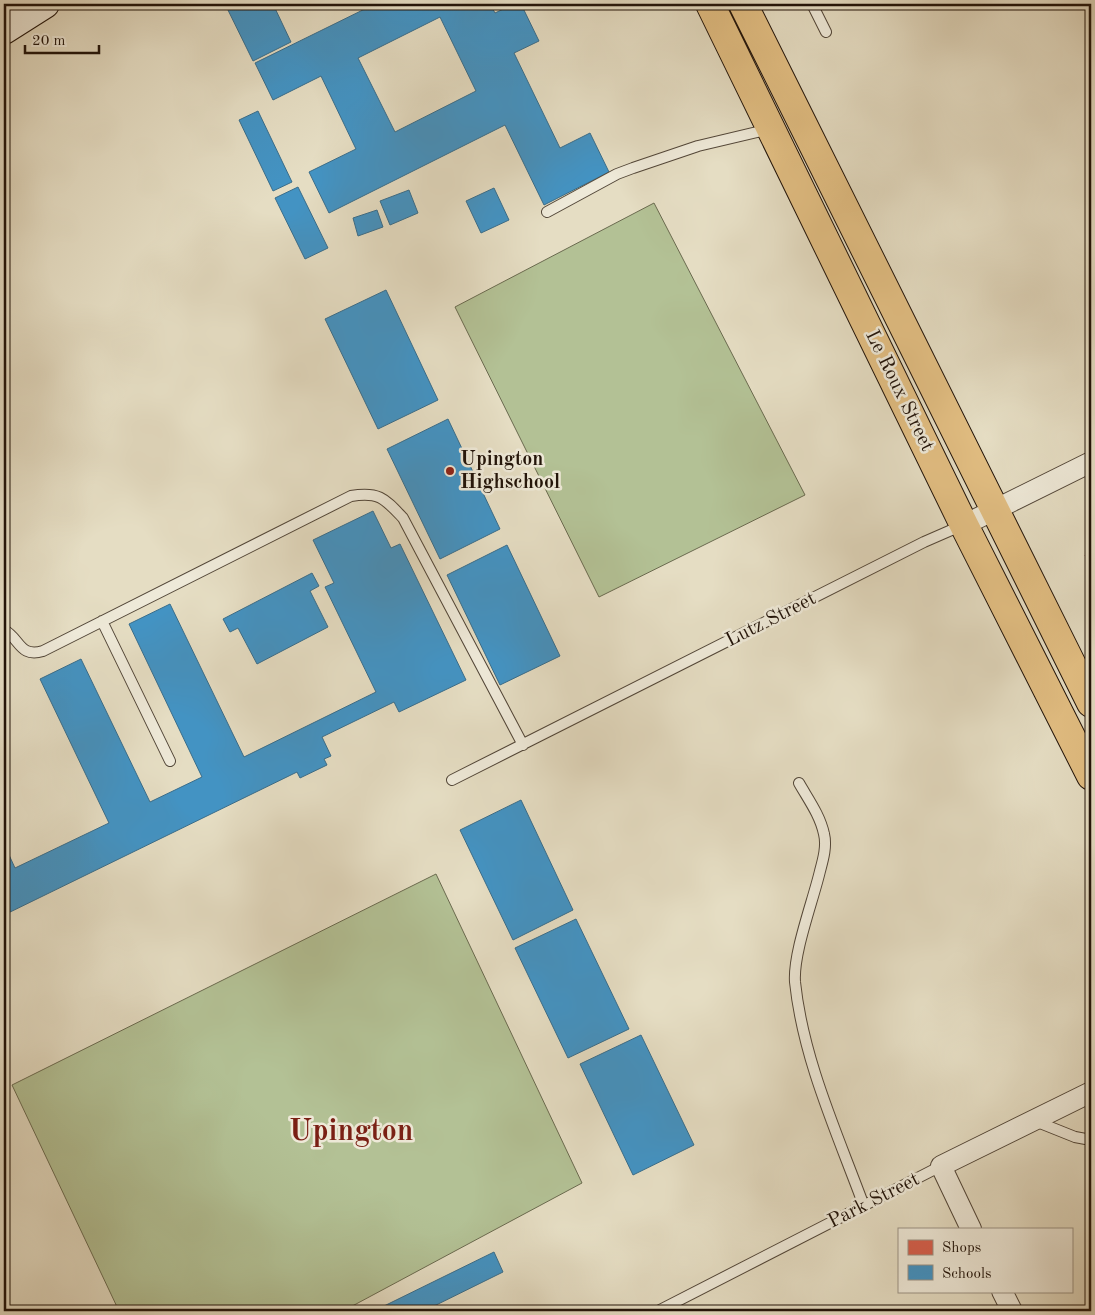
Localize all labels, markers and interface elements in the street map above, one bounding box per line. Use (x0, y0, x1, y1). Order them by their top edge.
scale bar (25, 22, 99, 54)
text: 20 m (32, 34, 66, 49)
street label: Le Roux Street (861, 327, 937, 455)
place label: Upington Highschool (460, 450, 560, 493)
marker: Upington Highschool (444, 465, 456, 477)
street label: Lutz Street (723, 589, 819, 651)
district label: Upington (288, 1117, 414, 1147)
street label: Park Street (825, 1169, 923, 1233)
legend (898, 1228, 1072, 1292)
text: Shops (942, 1241, 981, 1256)
text: Schools (942, 1267, 991, 1282)

